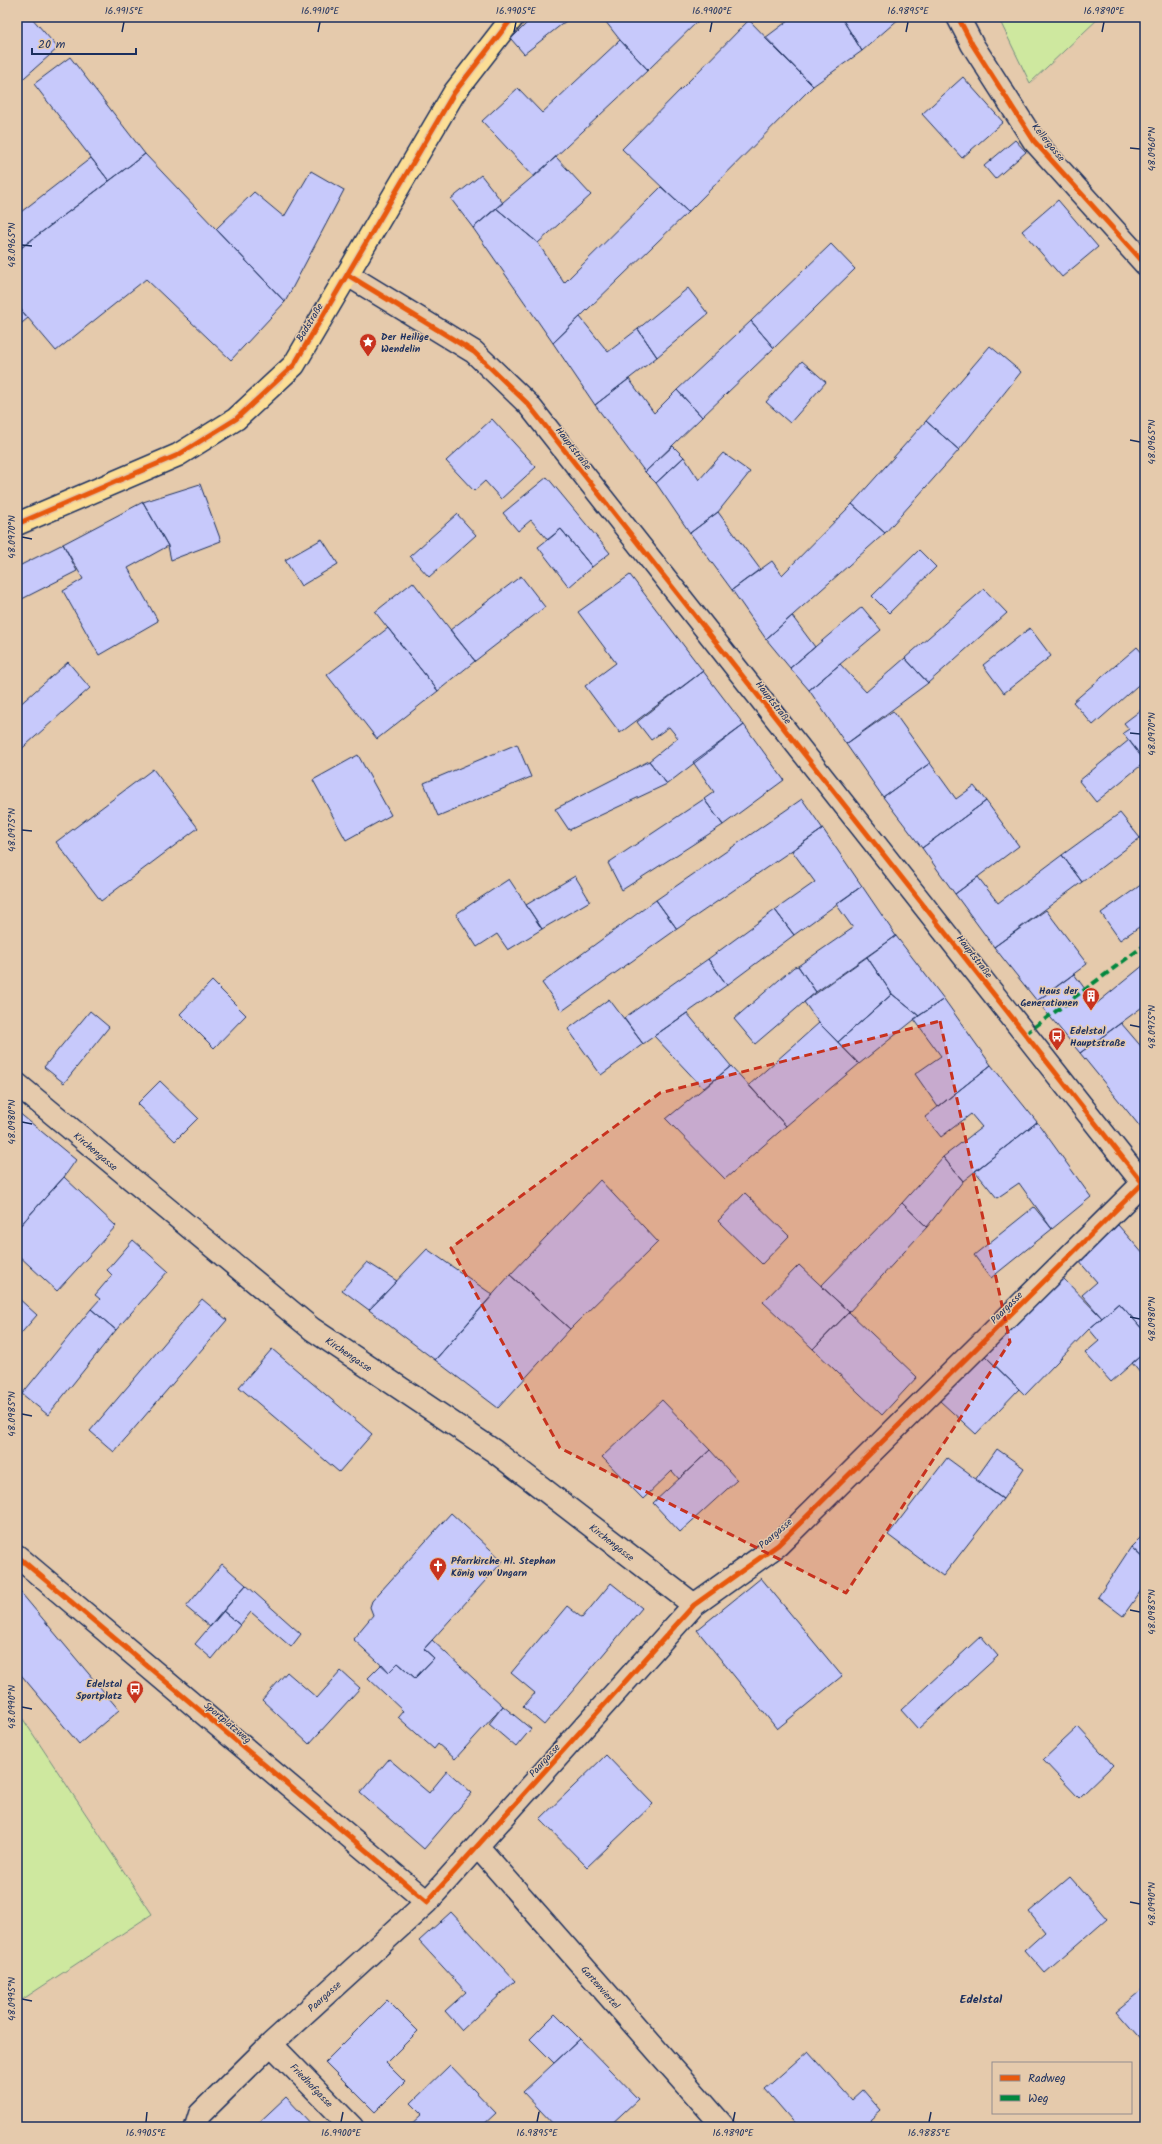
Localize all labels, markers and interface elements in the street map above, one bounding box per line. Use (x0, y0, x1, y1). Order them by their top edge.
text: 16.9915°E (105, 3, 144, 19)
text: 16.9910°E (301, 3, 340, 19)
text: 16.9905°E (496, 3, 537, 19)
text: 16.9900°E (692, 3, 733, 19)
text: 16.9895°E (887, 3, 930, 19)
text: 16.9890°E (1083, 3, 1126, 19)
scale bar (32, 30, 136, 56)
text: 20 m (38, 35, 66, 54)
street label: Kellergasse (1028, 120, 1069, 166)
text: 48.0960°N (1144, 127, 1160, 171)
text: 48.0965°N (4, 222, 20, 267)
street label: Badstraße (292, 300, 328, 345)
place label: Der Heilige Wendelin (381, 329, 429, 357)
place icon: Der Heilige Wendelin (358, 332, 378, 357)
text: 48.0965°N (1144, 419, 1160, 464)
street label: Hauptstraße (551, 423, 596, 474)
text: 48.0970°N (4, 515, 20, 559)
street label: Hauptstraße (751, 677, 796, 728)
text: 48.0970°N (1144, 712, 1160, 756)
text: 48.0975°N (4, 808, 20, 852)
street label: Hauptstraße (952, 931, 997, 982)
place label: Haus der Generationen (1020, 983, 1078, 1011)
building icon: Haus der Generationen (1081, 986, 1101, 1011)
text: 48.0975°N (1144, 1005, 1160, 1049)
place label: Edelstal Hauptstraße (1070, 1023, 1125, 1051)
bus stop icon: Edelstal Hauptstraße (1047, 1026, 1067, 1051)
text: 48.0980°N (4, 1099, 20, 1144)
street label: Kirchengasse (70, 1128, 121, 1175)
street label: Paargasse (987, 1287, 1027, 1328)
text: 48.0980°N (1144, 1296, 1160, 1341)
street label: Kirchengasse (322, 1333, 376, 1377)
text: 48.0985°N (4, 1391, 20, 1437)
street label: Paargasse (755, 1514, 797, 1553)
street label: Kirchengasse (585, 1520, 638, 1566)
place label: Pfarrkirche Hl. Stephan König von Ungarn (451, 1553, 556, 1581)
church icon: Pfarrkirche Hl. Stephan König von Ungarn (428, 1556, 448, 1581)
text: 48.0985°N (1144, 1589, 1160, 1635)
place label: Edelstal Sportplatz (76, 1676, 122, 1704)
bus stop icon: Edelstal Sportplatz (125, 1679, 145, 1704)
text: 48.0990°N (4, 1685, 20, 1729)
street label: Sportplatzweg (200, 1698, 255, 1748)
street label: Paargasse (525, 1740, 565, 1781)
text: 48.0990°N (1144, 1882, 1160, 1926)
street label: Gartenviertel (577, 1962, 624, 2013)
text: 48.0995°N (4, 1977, 20, 2021)
street label: Paargasse (304, 1977, 345, 2016)
district label: Edelstal (960, 1990, 1003, 2009)
street label: Friedhofgasse (286, 2060, 337, 2112)
legend (992, 2062, 1132, 2114)
text: Radweg (1028, 2069, 1066, 2088)
text: Weg (1028, 2089, 1049, 2108)
text: 16.9905°E (126, 2125, 167, 2141)
text: 16.9900°E (321, 2125, 362, 2141)
text: 16.9895°E (516, 2125, 559, 2141)
text: 16.9890°E (712, 2125, 755, 2141)
text: 16.9885°E (908, 2125, 951, 2141)

